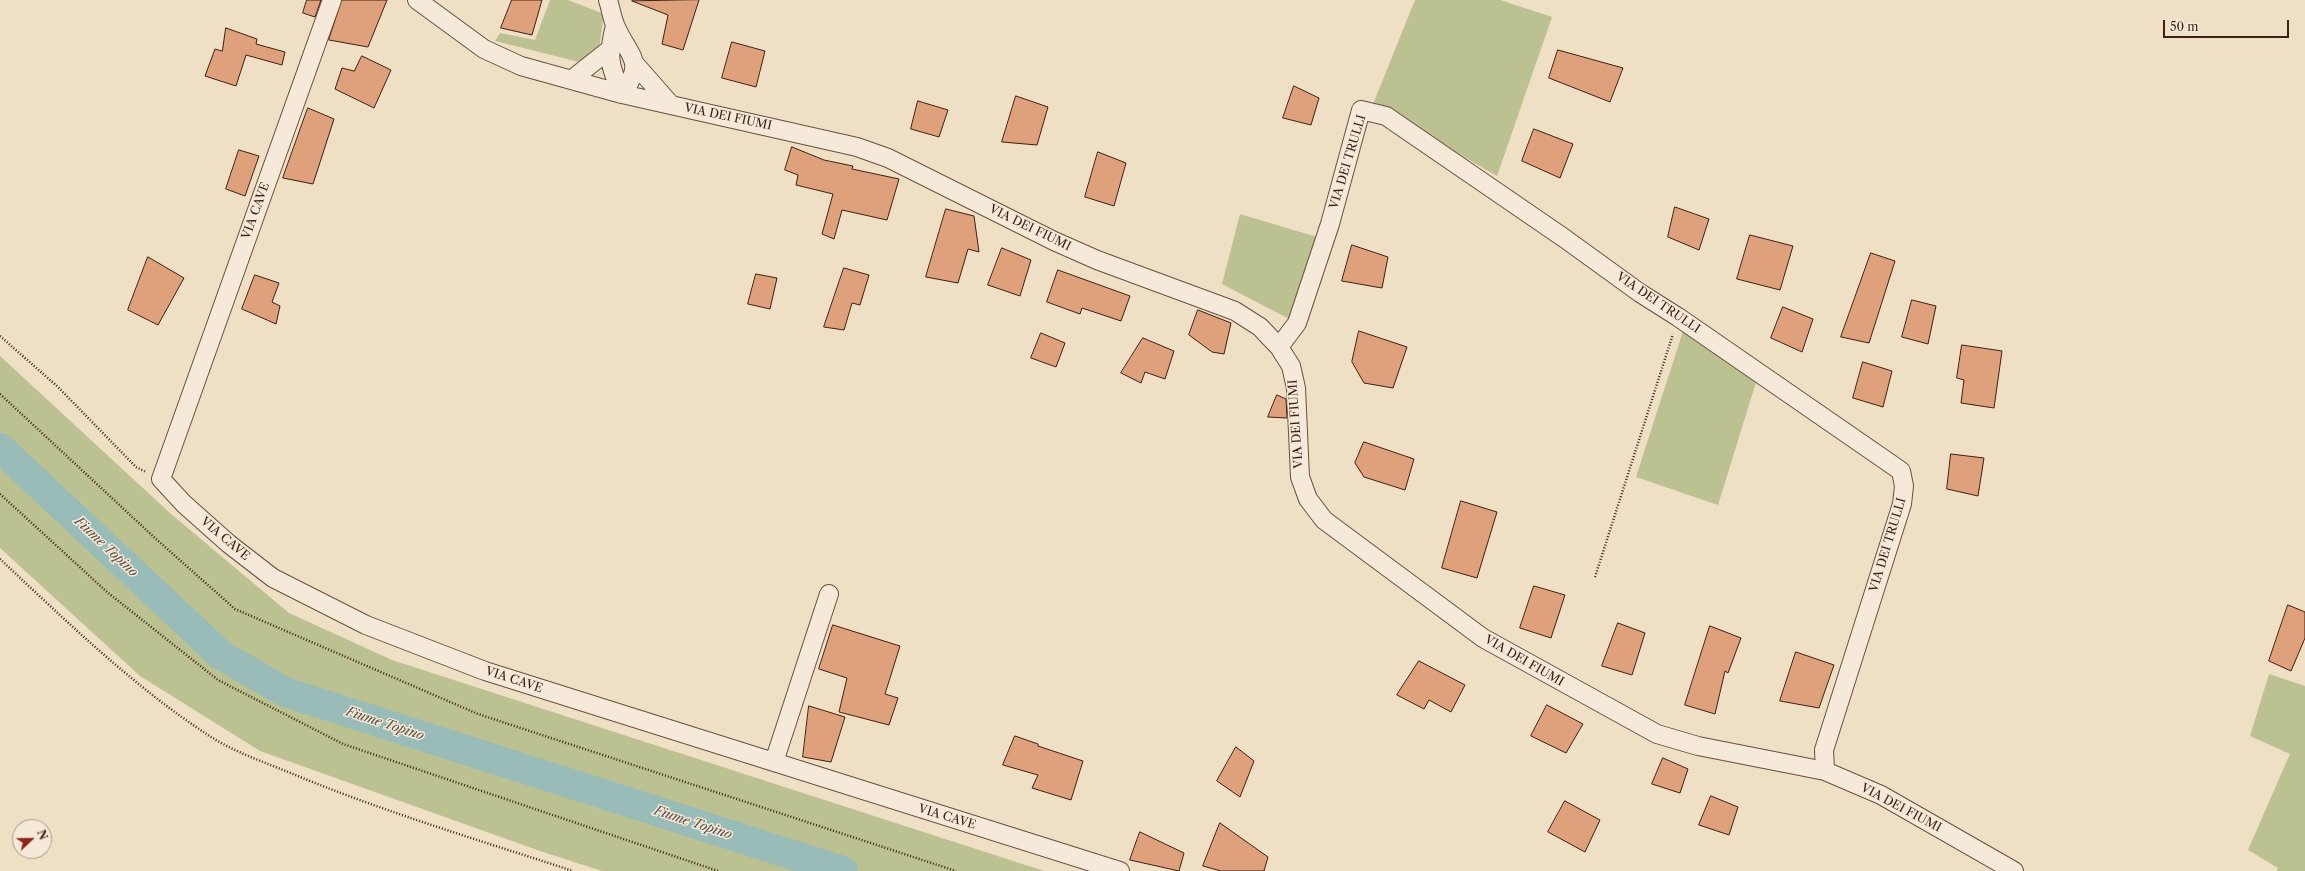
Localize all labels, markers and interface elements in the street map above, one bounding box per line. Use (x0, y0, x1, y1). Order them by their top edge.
scale bar (2165, 12, 2291, 38)
text: 50 m (2170, 19, 2199, 34)
street label: VIA DEI FIUMI (683, 101, 773, 133)
street label: VIA DEI TRULLI (1327, 113, 1369, 211)
street label: VIA CAVE (239, 181, 273, 241)
street label: VIA DEI FIUMI (987, 202, 1073, 254)
street label: VIA DEI TRULLI (1613, 270, 1703, 336)
street label: VIA DEI FIUMI (1286, 379, 1306, 469)
street label: VIA DEI TRULLI (1867, 496, 1909, 594)
water label: Fiume Topino (71, 514, 141, 580)
street label: VIA CAVE (198, 514, 252, 564)
street label: VIA DEI FIUMI (1482, 633, 1566, 689)
street label: VIA CAVE (484, 664, 544, 696)
water label: Fiume Topino (344, 704, 426, 744)
street label: VIA DEI FIUMI (1858, 781, 1944, 835)
street label: VIA CAVE (917, 801, 977, 833)
water label: Fiume Topino (652, 803, 734, 843)
north arrow (12, 819, 52, 859)
text: N (34, 828, 50, 842)

